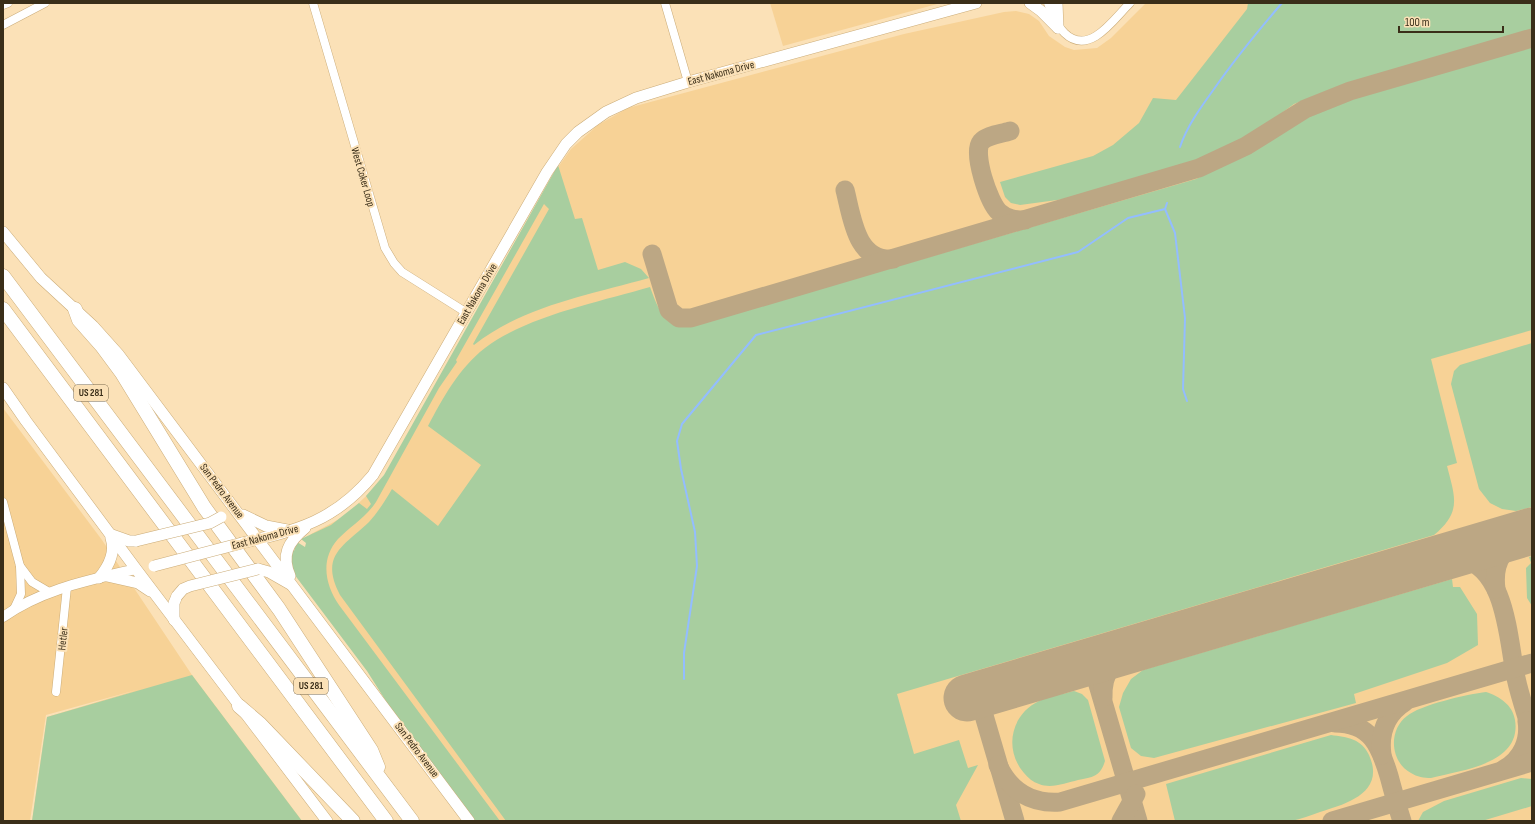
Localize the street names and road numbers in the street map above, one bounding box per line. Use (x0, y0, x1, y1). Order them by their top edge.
street label: East Nakoma Drive (686, 58, 756, 88)
street label: West Coker Loop (348, 146, 378, 208)
street label: East Nakoma Drive (454, 261, 500, 327)
road number: US 281 (74, 385, 108, 401)
street label: San Pedro Avenue (197, 461, 247, 521)
street label: East Nakoma Drive (230, 522, 300, 552)
street label: Hetler (55, 627, 71, 651)
road number: US 281 (294, 678, 328, 694)
street label: San Pedro Avenue (392, 720, 442, 780)

